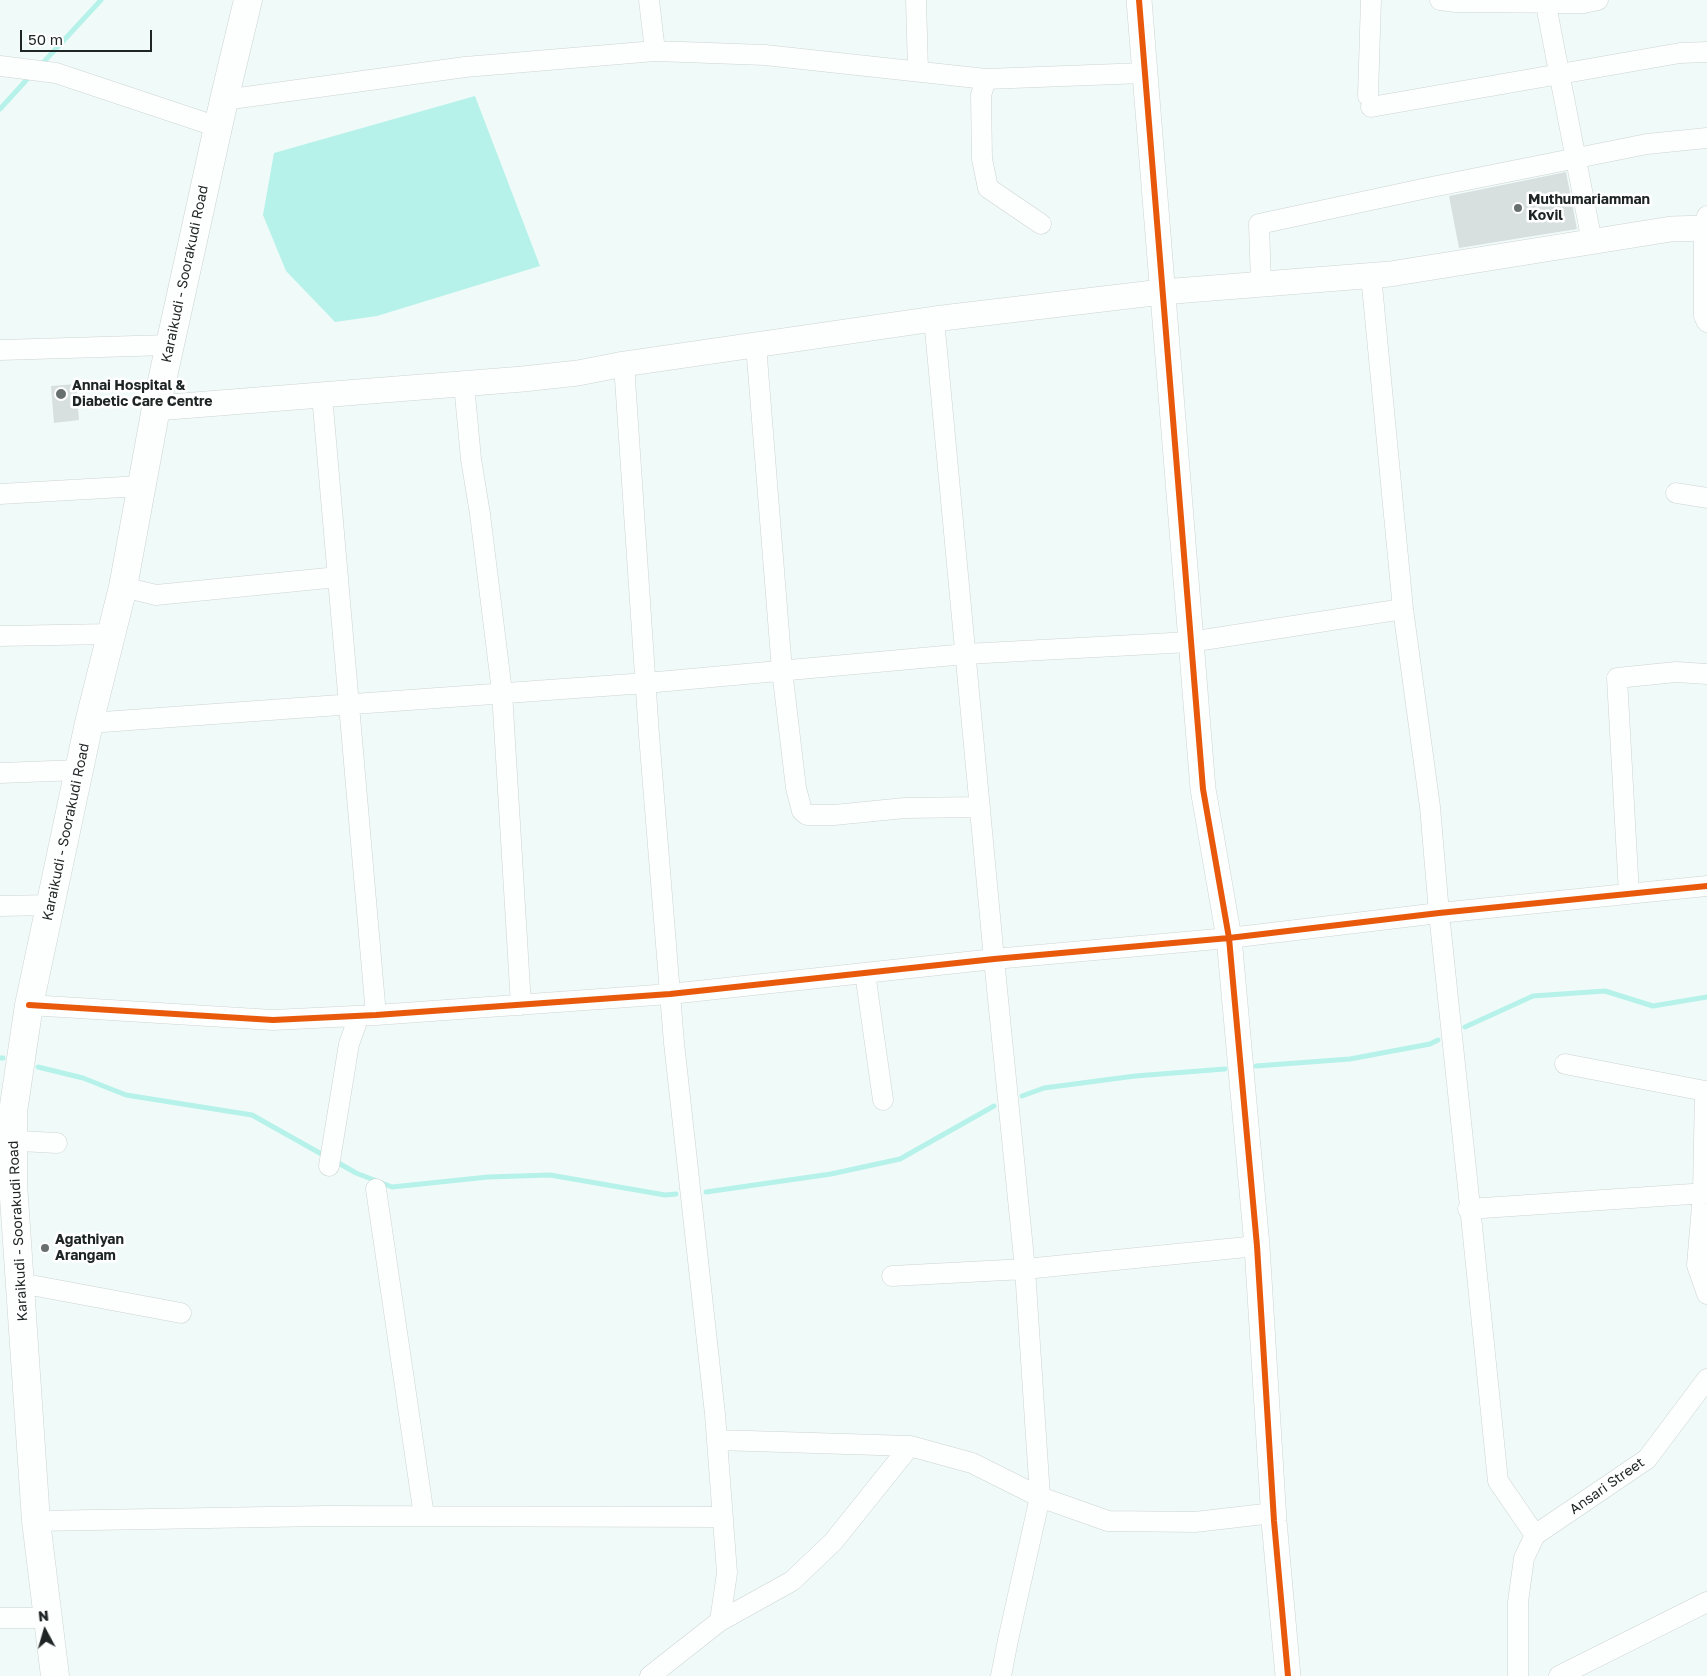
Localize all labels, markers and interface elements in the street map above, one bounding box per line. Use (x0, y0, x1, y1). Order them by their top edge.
scale bar (22, 20, 155, 52)
text: 50 m (28, 30, 63, 48)
street label: Karaikudi - Soorakudi Road (158, 184, 212, 364)
place label: Muthumariamman Kovil (1528, 192, 1650, 224)
marker: Muthumariamman Kovil (1512, 202, 1524, 214)
place label: Annai Hospital & Diabetic Care Centre (72, 378, 213, 411)
marker: Annai Hospital & Diabetic Care Centre (54, 387, 68, 401)
street label: Karaikudi - Soorakudi Road (39, 742, 93, 922)
street label: Karaikudi - Soorakudi Road (5, 1140, 31, 1322)
place label: Agathiyan Arangam (55, 1232, 124, 1264)
marker: Agathiyan Arangam (39, 1242, 51, 1254)
street label: Ansari Street (1566, 1454, 1648, 1518)
north arrow (20, 1606, 70, 1656)
text: N (37, 1607, 50, 1625)

